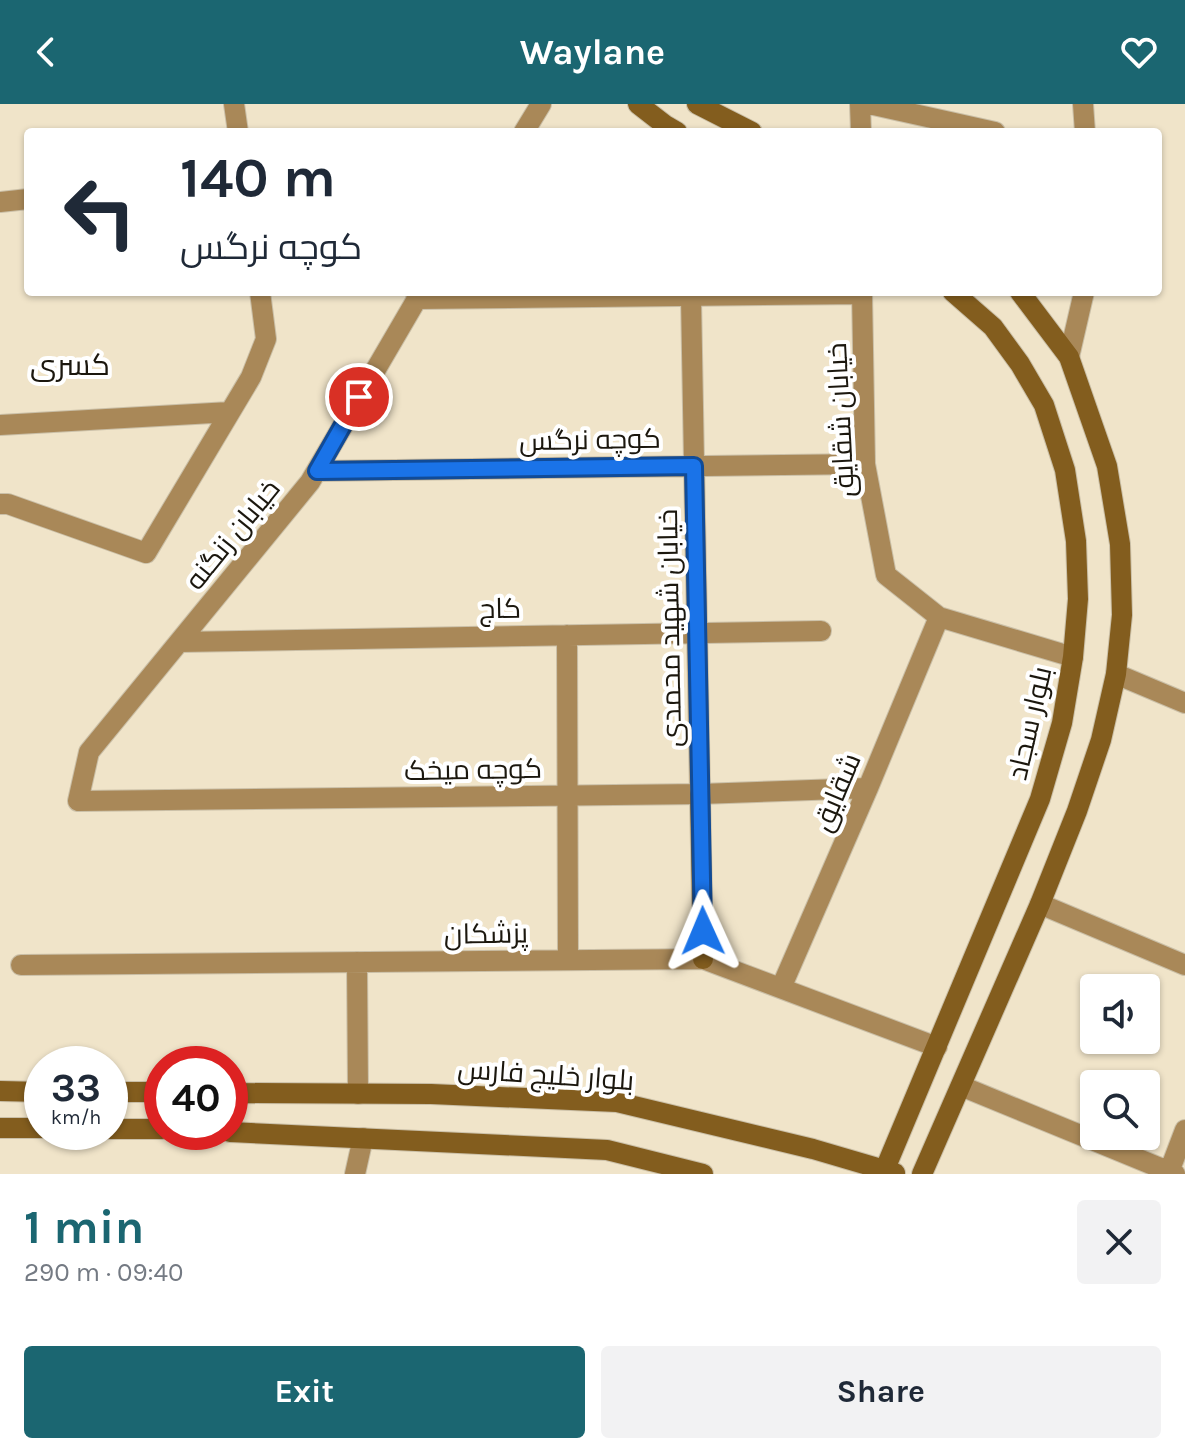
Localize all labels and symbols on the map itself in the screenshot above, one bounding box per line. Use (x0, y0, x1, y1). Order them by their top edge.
street label: خیابان شقایق (820, 342, 861, 498)
district label: کسری (30, 347, 110, 383)
pin (325, 363, 393, 431)
street label: کوچه نرگس (519, 422, 661, 459)
street label: خیابان زنگنه (178, 473, 287, 596)
street label: خیابان شهید محمدی (651, 509, 688, 747)
street label: کاج (479, 592, 521, 627)
street label: بلوار سجاد (1000, 663, 1059, 783)
street label: شقایق (805, 748, 868, 836)
street label: کوچه میخک (404, 752, 542, 789)
position arrow (661, 889, 745, 973)
street label: پزشکان (444, 916, 529, 953)
speed limit sign: 40 (144, 1046, 248, 1150)
street label: بلوار خلیج فارس (456, 1052, 635, 1099)

